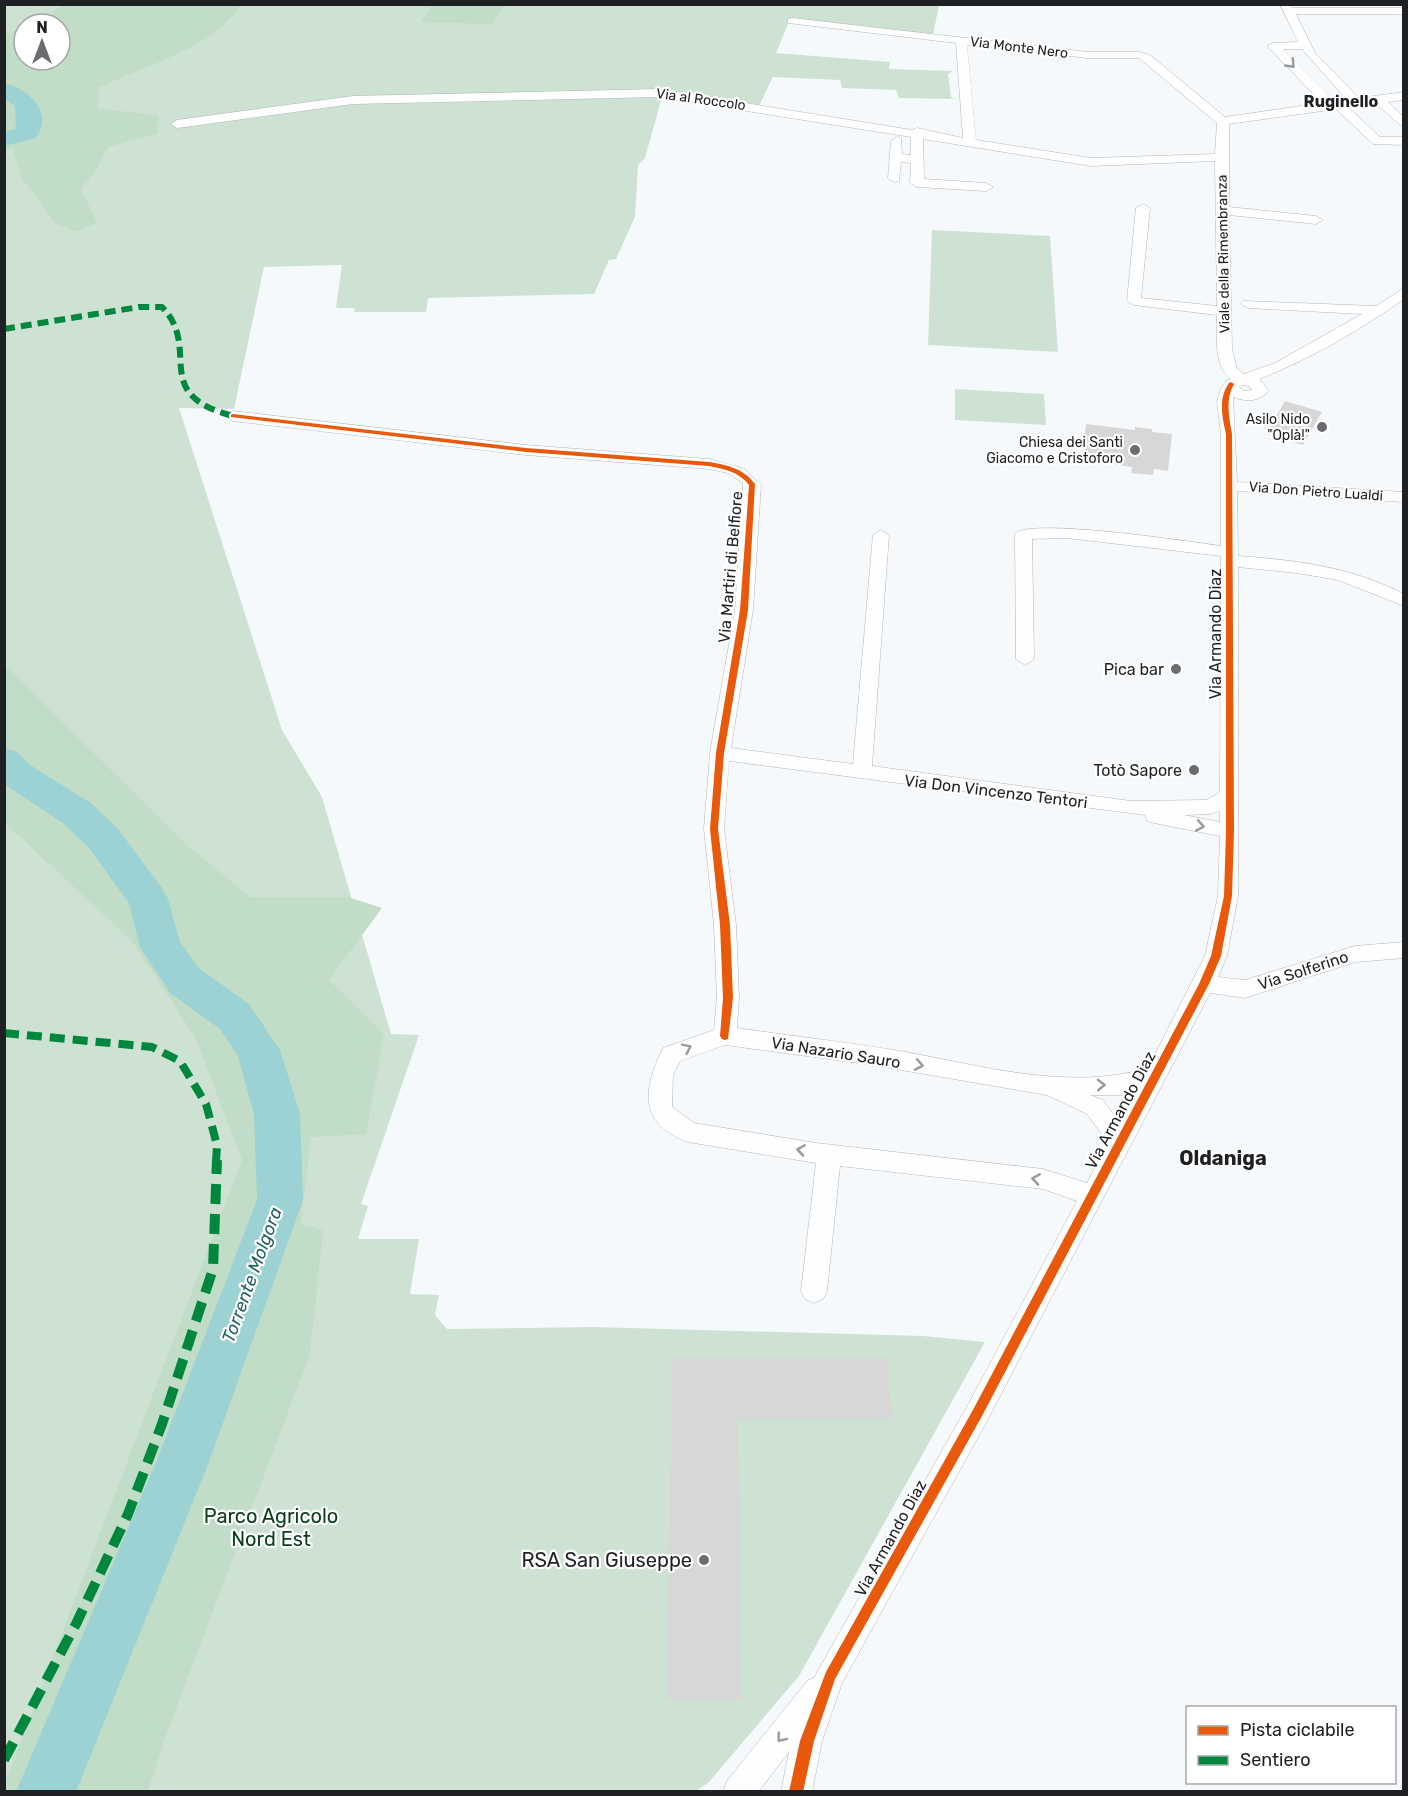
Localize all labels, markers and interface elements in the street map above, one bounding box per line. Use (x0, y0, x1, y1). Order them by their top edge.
north arrow (12, 12, 72, 72)
text: N (36, 18, 48, 37)
street label: Via Monte Nero (969, 33, 1069, 62)
one-way arrow (1284, 58, 1295, 68)
street label: Via al Roccolo (655, 85, 747, 114)
district label: Ruginello (1304, 92, 1379, 111)
street label: Viale della Rimembranza (1214, 174, 1233, 334)
place label: Asilo Nido "Oplà!" (1246, 411, 1310, 444)
marker: Asilo Nido "Oplà!" (1315, 420, 1329, 434)
place label: Chiesa dei Santi Giacomo e Cristoforo (986, 434, 1123, 467)
marker: Chiesa dei Santi Giacomo e Cristoforo (1128, 443, 1142, 457)
street label: Via Don Pietro Lualdi (1248, 478, 1384, 505)
street label: Via Martiri di Belfiore (714, 490, 747, 644)
street label: Via Armando Diaz (1206, 569, 1225, 699)
place label: Pica bar (1104, 660, 1164, 679)
marker: Pica bar (1169, 662, 1183, 676)
place label: Totò Sapore (1093, 761, 1182, 780)
marker: Totò Sapore (1187, 763, 1201, 777)
street label: Via Don Vincenzo Tentori (903, 771, 1089, 812)
one-way arrow (1195, 819, 1205, 832)
street label: Via Solferino (1256, 947, 1351, 994)
street label: Via Nazario Sauro (770, 1033, 902, 1072)
one-way arrow (680, 1044, 691, 1055)
street label: Via Armando Diaz (1081, 1048, 1160, 1172)
one-way arrow (914, 1058, 924, 1071)
one-way arrow (1096, 1079, 1105, 1092)
one-way arrow (796, 1145, 806, 1157)
district label: Oldaniga (1179, 1146, 1267, 1170)
one-way arrow (1032, 1173, 1041, 1185)
water label: Torrente Molgora (217, 1204, 287, 1346)
street label: Via Armando Diaz (850, 1476, 930, 1600)
park label: Parco Agricolo Nord Est (204, 1504, 338, 1551)
place label: RSA San Giuseppe (521, 1548, 692, 1572)
marker: RSA San Giuseppe (697, 1553, 711, 1567)
legend (1186, 1706, 1396, 1784)
text: Pista ciclabile (1240, 1719, 1355, 1741)
one-way arrow (777, 1732, 788, 1743)
text: Sentiero (1240, 1749, 1311, 1771)

